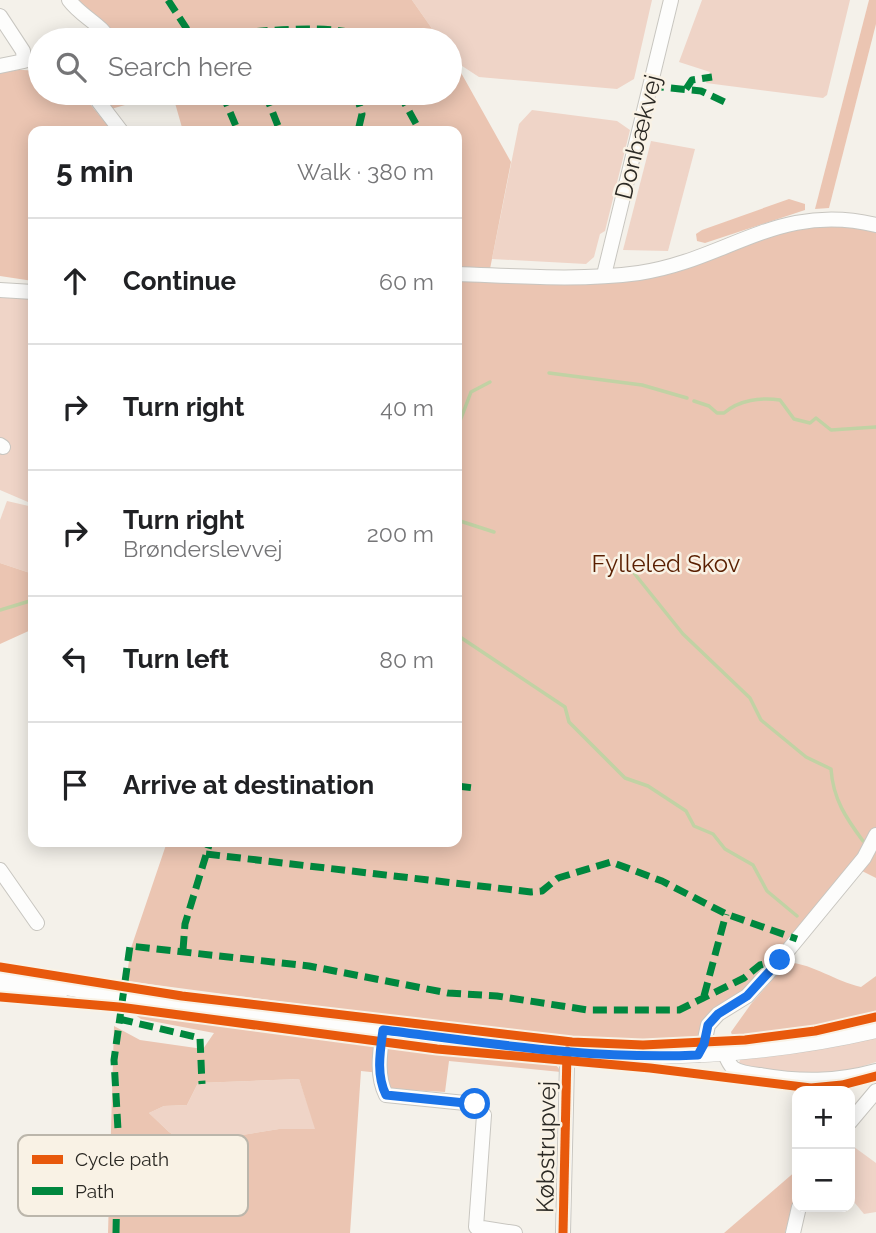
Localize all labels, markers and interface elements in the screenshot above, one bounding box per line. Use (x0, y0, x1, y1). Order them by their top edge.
search box (28, 28, 462, 105)
icon: search (52, 48, 90, 86)
text: Search here (108, 52, 252, 82)
street label: Donbækvej (609, 72, 667, 202)
text: 5 min (56, 154, 134, 189)
text: Walk · 380 m (297, 158, 434, 185)
icon: ahead (56, 262, 94, 300)
text: Continue (123, 266, 236, 296)
text: 60 m (379, 268, 434, 295)
icon: right (56, 388, 94, 426)
text: Turn right (123, 392, 244, 422)
text: 40 m (380, 394, 434, 421)
text: Turn right (123, 505, 244, 535)
icon: right (56, 514, 94, 552)
text: 200 m (367, 520, 434, 547)
text: Brønderslevvej (123, 535, 282, 562)
park label: Fylleled Skov (592, 549, 741, 578)
icon: left (56, 640, 94, 678)
text: Turn left (123, 644, 229, 674)
text: 80 m (379, 646, 434, 673)
icon: arrive (56, 766, 94, 804)
text: Arrive at destination (123, 770, 374, 800)
route end (764, 944, 795, 975)
street label: Købstrupvej (530, 1081, 562, 1213)
map controls (792, 1086, 855, 1212)
button: + (792, 1086, 855, 1149)
route start (459, 1088, 490, 1119)
legend (18, 1135, 248, 1216)
text: Cycle path (75, 1148, 169, 1170)
button: − (792, 1149, 855, 1212)
text: Path (75, 1180, 114, 1202)

